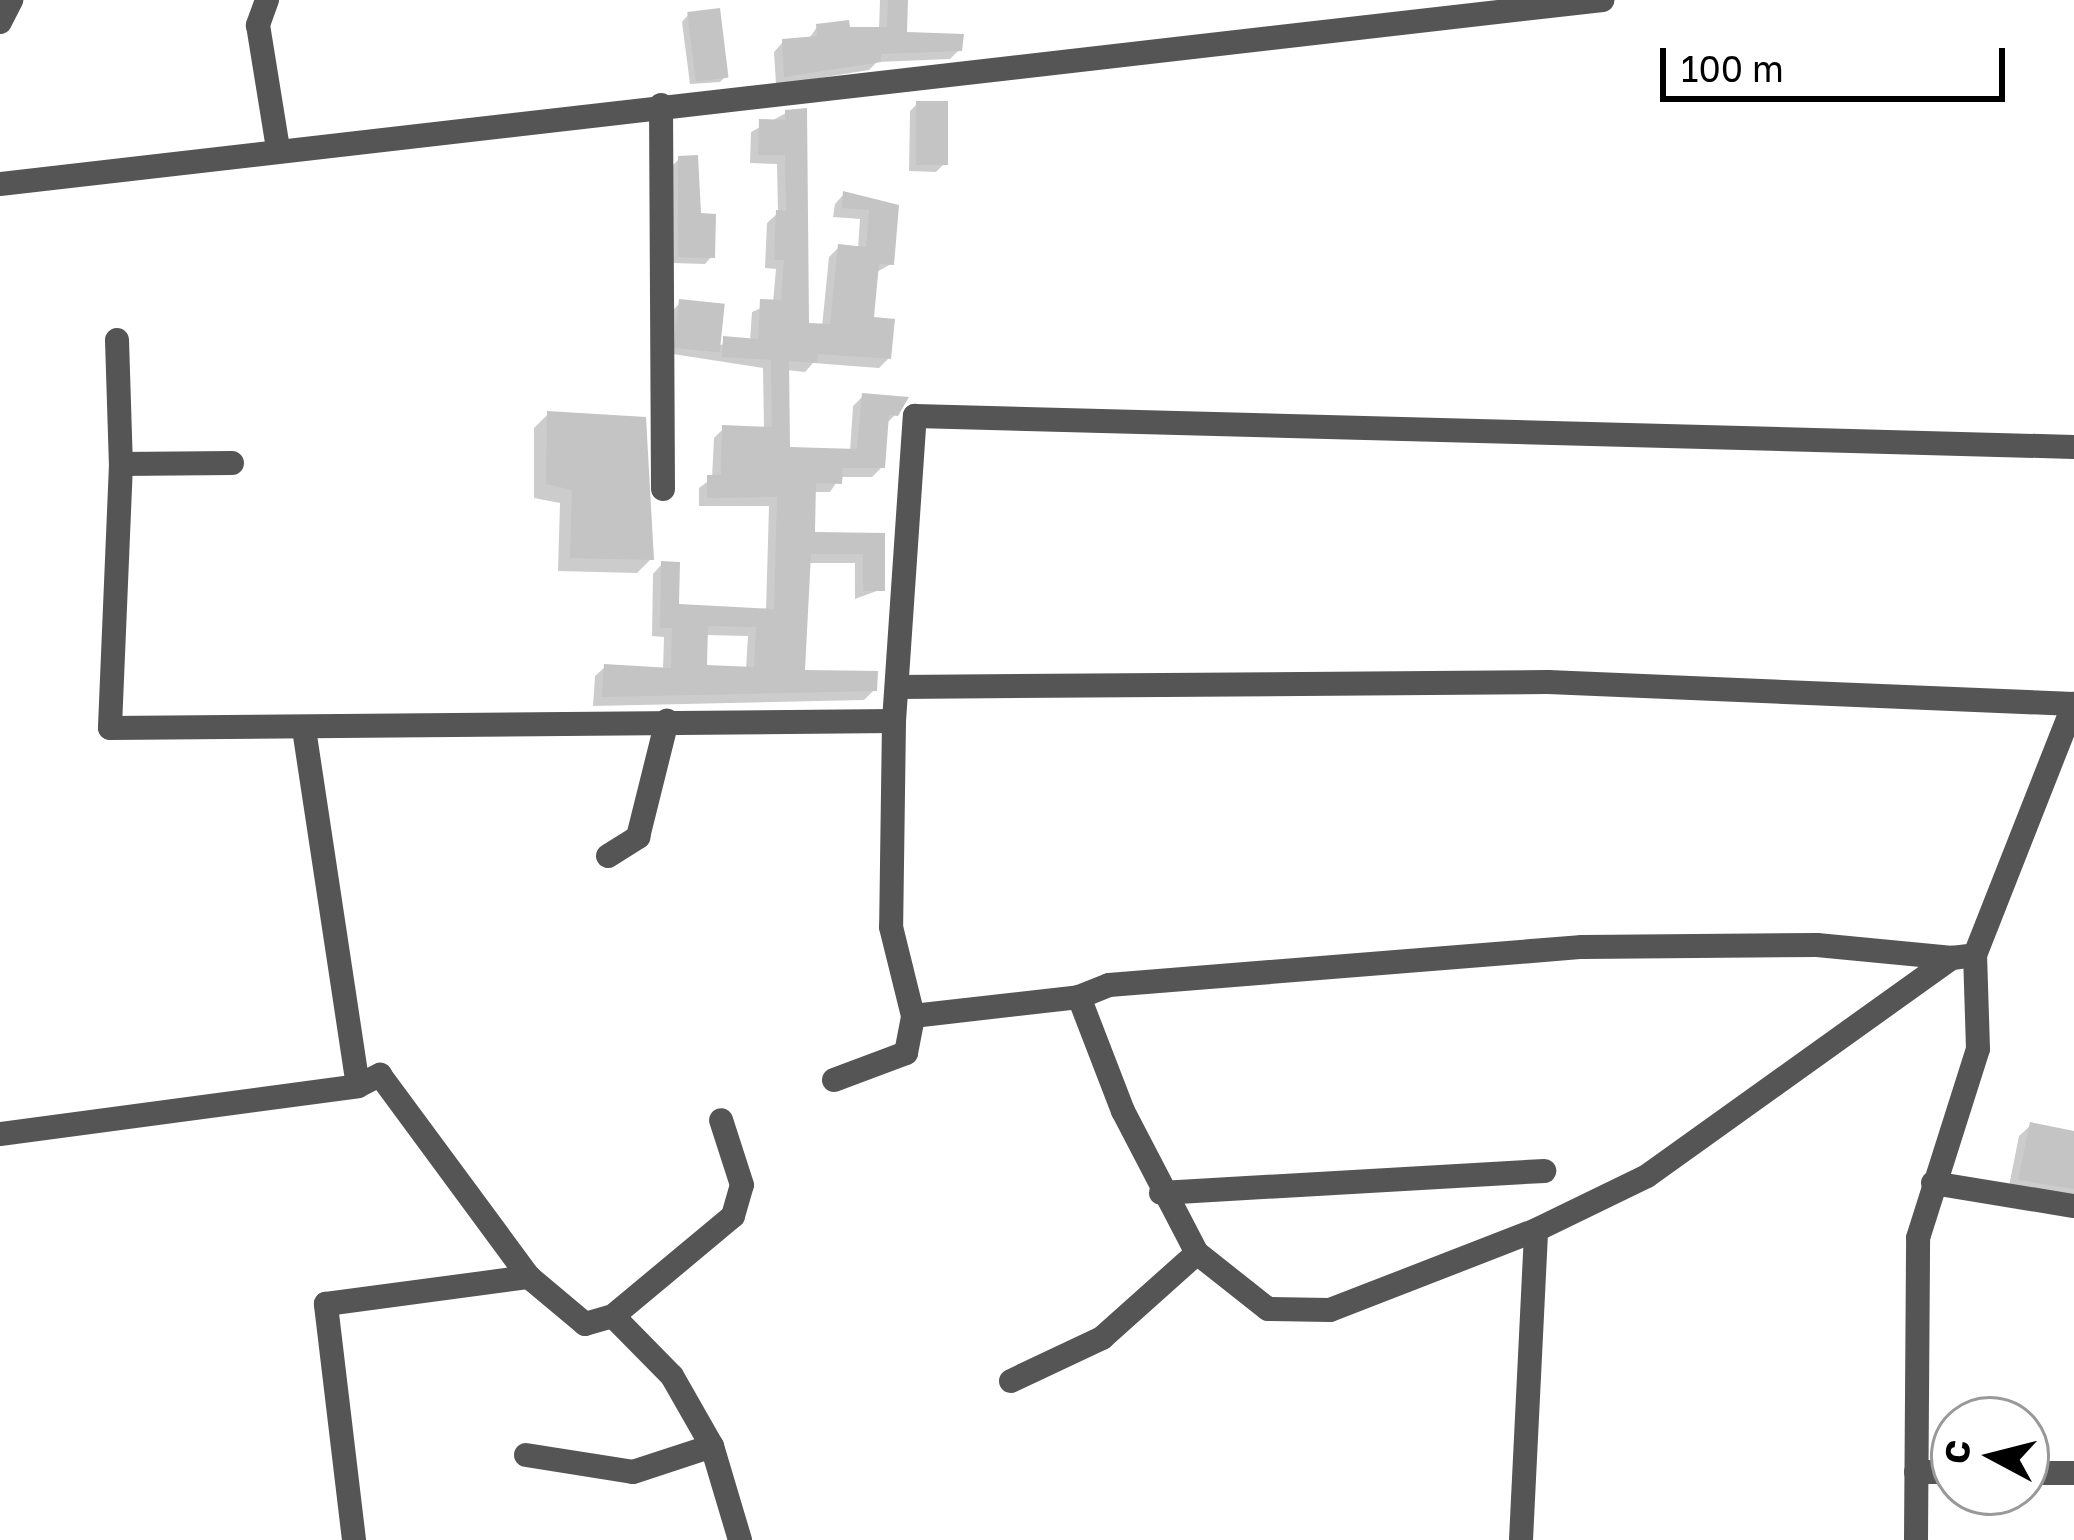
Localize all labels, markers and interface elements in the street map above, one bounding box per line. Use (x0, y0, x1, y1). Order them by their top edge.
scale bar (1666, 24, 2011, 98)
text: 100 m (1681, 47, 1784, 90)
north arrow (1930, 1396, 2050, 1516)
text: С (1936, 1438, 1978, 1466)

